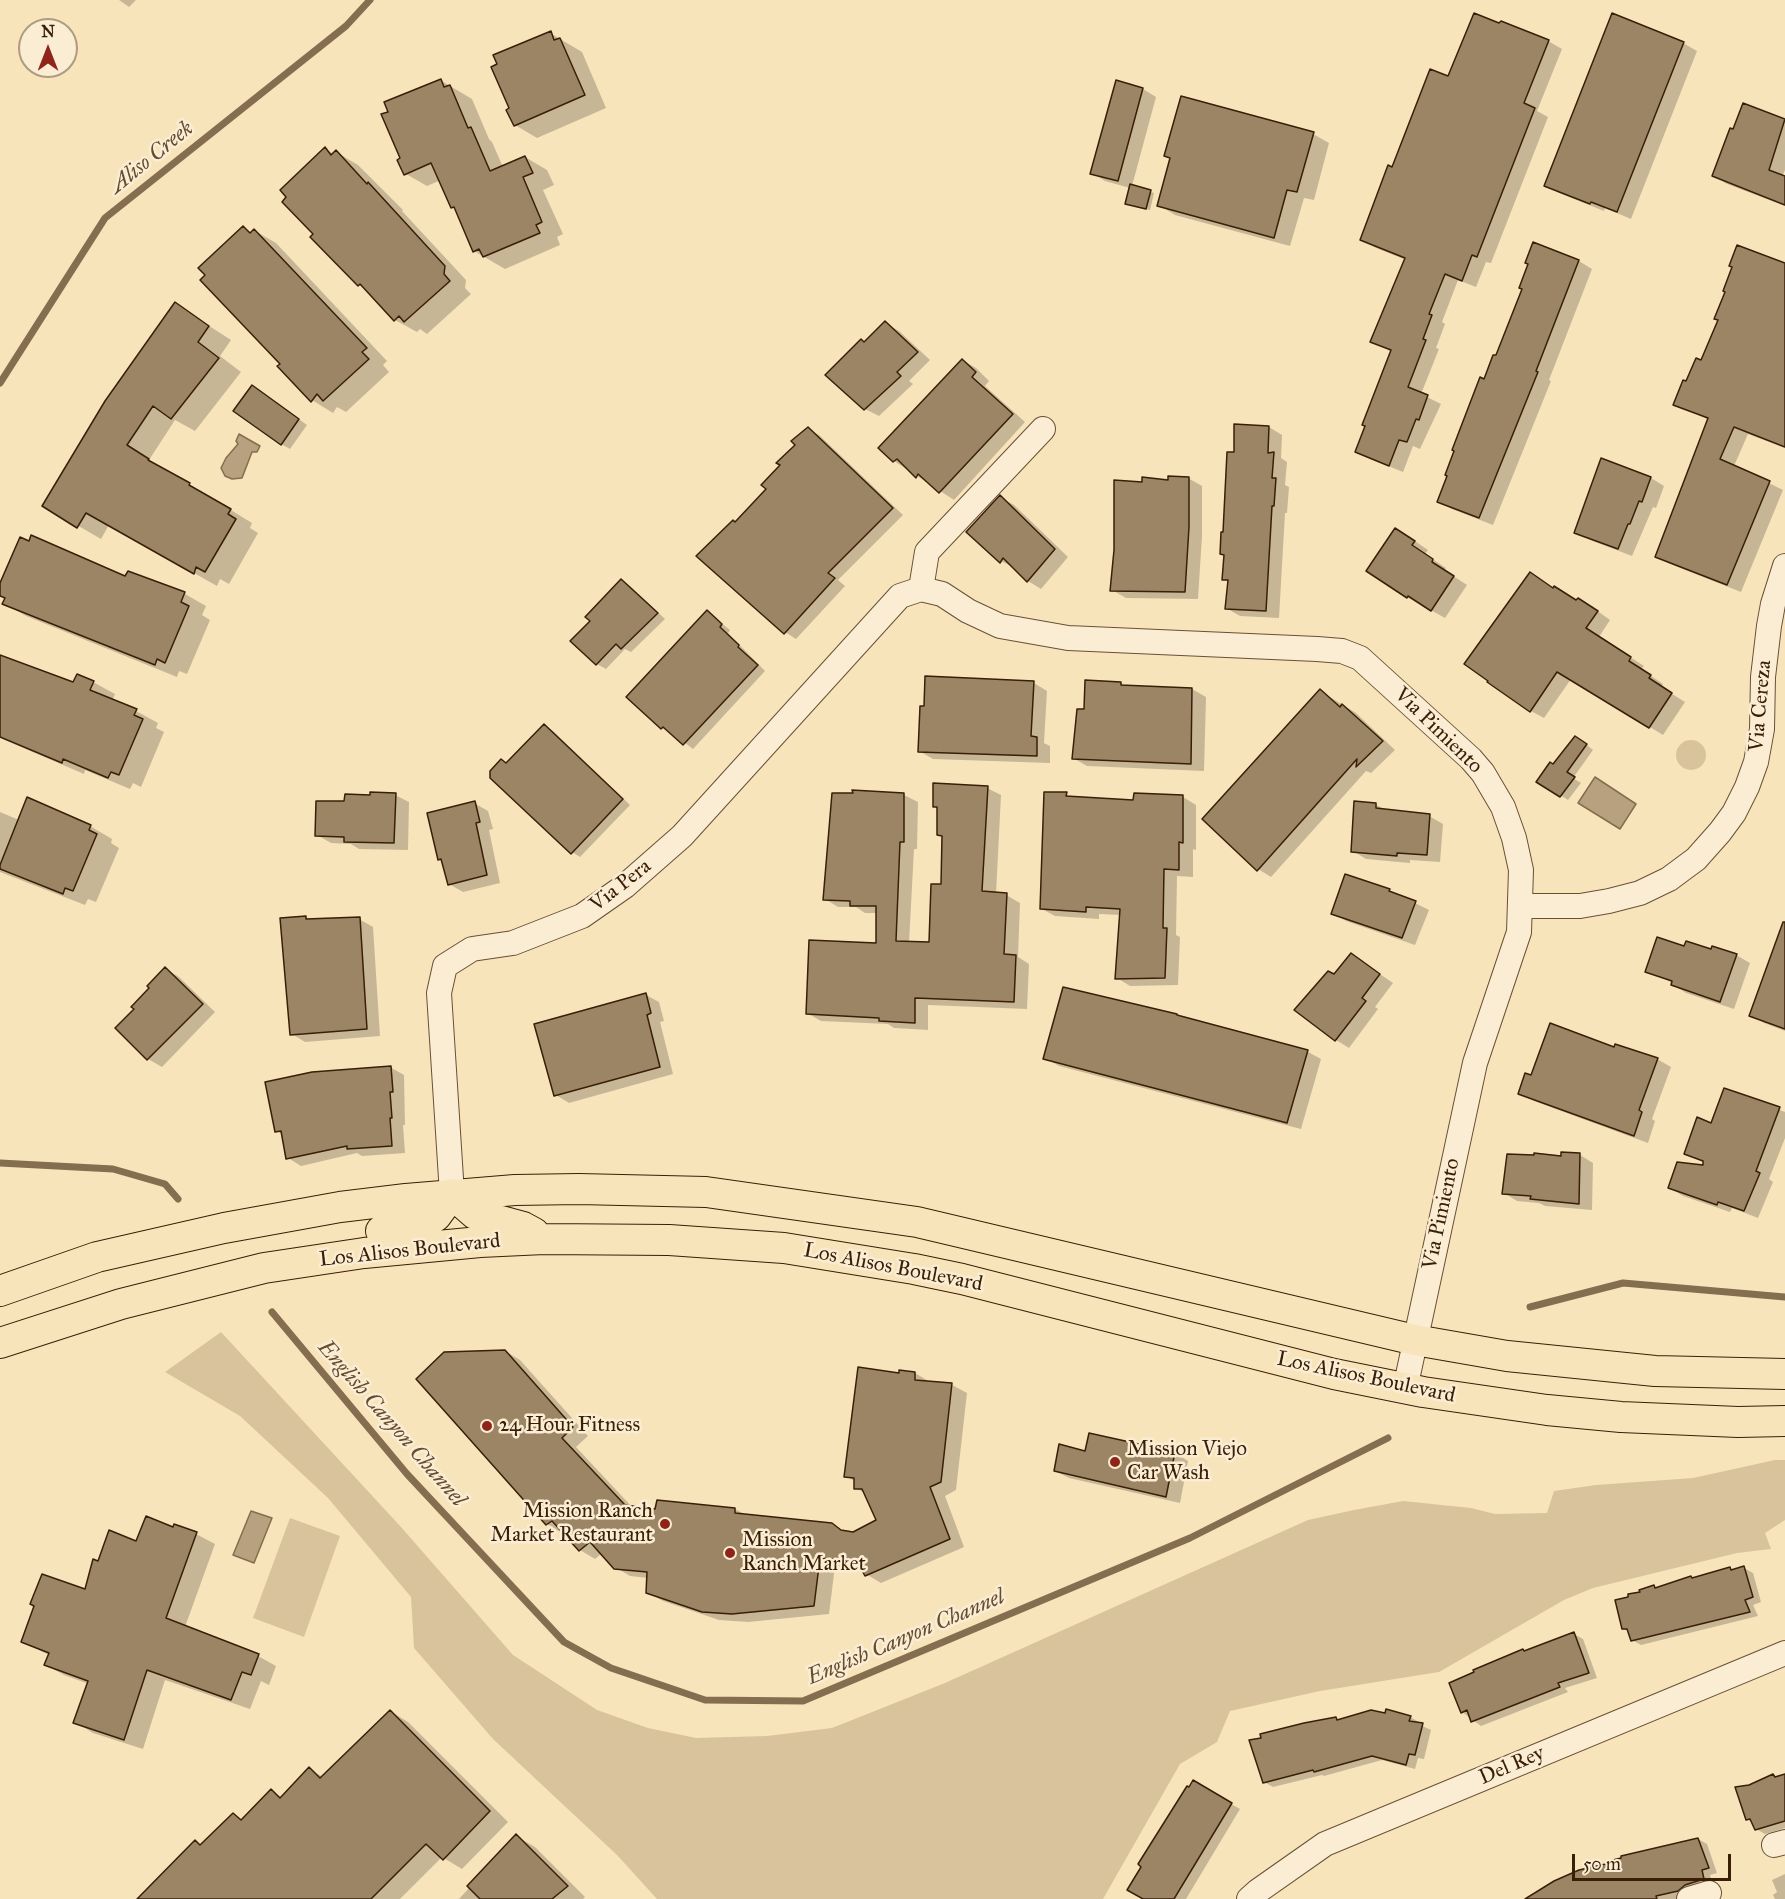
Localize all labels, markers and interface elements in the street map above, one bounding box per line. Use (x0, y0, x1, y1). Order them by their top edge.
north arrow (18, 18, 78, 78)
text: N (41, 22, 55, 41)
water label: Aliso Creek (105, 116, 199, 200)
street label: Via Cereza (1744, 659, 1778, 753)
street label: Via Pimiento (1389, 683, 1487, 779)
street label: Via Pera (585, 854, 657, 918)
street label: Via Pimiento (1418, 1156, 1466, 1272)
street label: Los Alisos Boulevard (318, 1229, 502, 1273)
street label: Los Alisos Boulevard (801, 1238, 985, 1298)
water label: English Canyon Channel (312, 1335, 470, 1513)
street label: Los Alisos Boulevard (1274, 1347, 1458, 1409)
place label: 24 Hour Fitness (499, 1413, 640, 1439)
marker: 24 Hour Fitness (480, 1419, 494, 1433)
place label: Mission Viejo Car Wash (1127, 1437, 1247, 1487)
marker: Mission Viejo Car Wash (1108, 1455, 1122, 1469)
place label: Mission Ranch Market Restaurant (490, 1499, 653, 1549)
marker: Mission Ranch Market Restaurant (658, 1517, 672, 1531)
place label: Mission Ranch Market (742, 1528, 866, 1578)
marker: Mission Ranch Market (723, 1546, 737, 1560)
water label: English Canyon Channel (803, 1584, 1009, 1692)
street label: Del Rey (1475, 1741, 1549, 1791)
scale bar (1575, 1842, 1734, 1880)
text: 50 m (1583, 1853, 1621, 1875)

